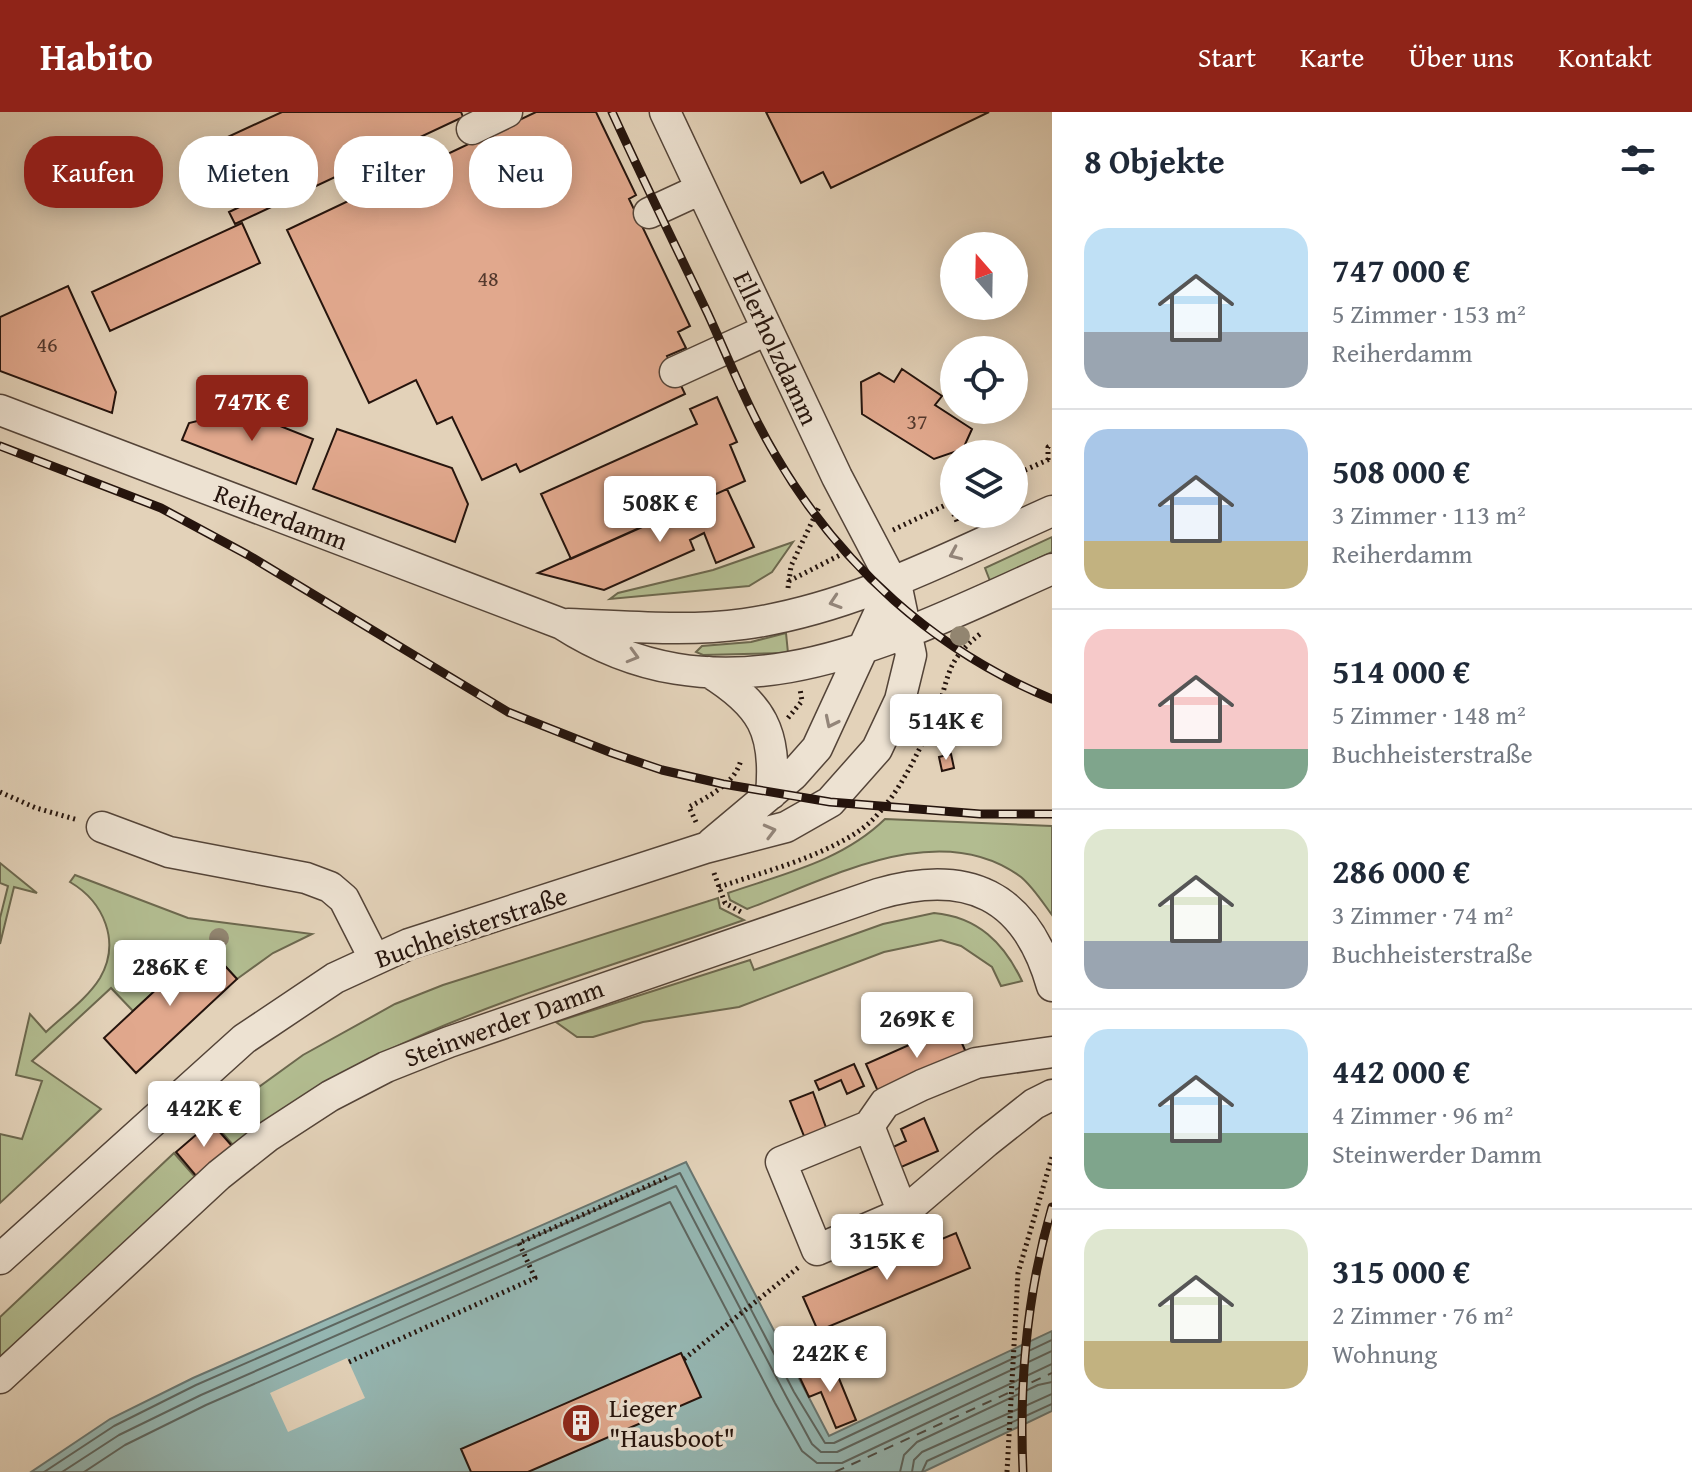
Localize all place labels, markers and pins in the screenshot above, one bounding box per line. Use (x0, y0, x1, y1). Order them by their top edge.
pin: 747K € (187, 375, 317, 443)
pin: 508K € (595, 476, 725, 544)
pin: 514K € (881, 694, 1011, 762)
pin: 286K € (105, 940, 235, 1008)
pin: 269K € (852, 992, 982, 1060)
pin: 442K € (139, 1081, 269, 1149)
pin: 315K € (822, 1214, 952, 1282)
pin: 242K € (765, 1326, 895, 1394)
place label: Lieger "Hausboot" (609, 1388, 735, 1457)
building icon: Lieger "Hausboot" (560, 1402, 602, 1444)

